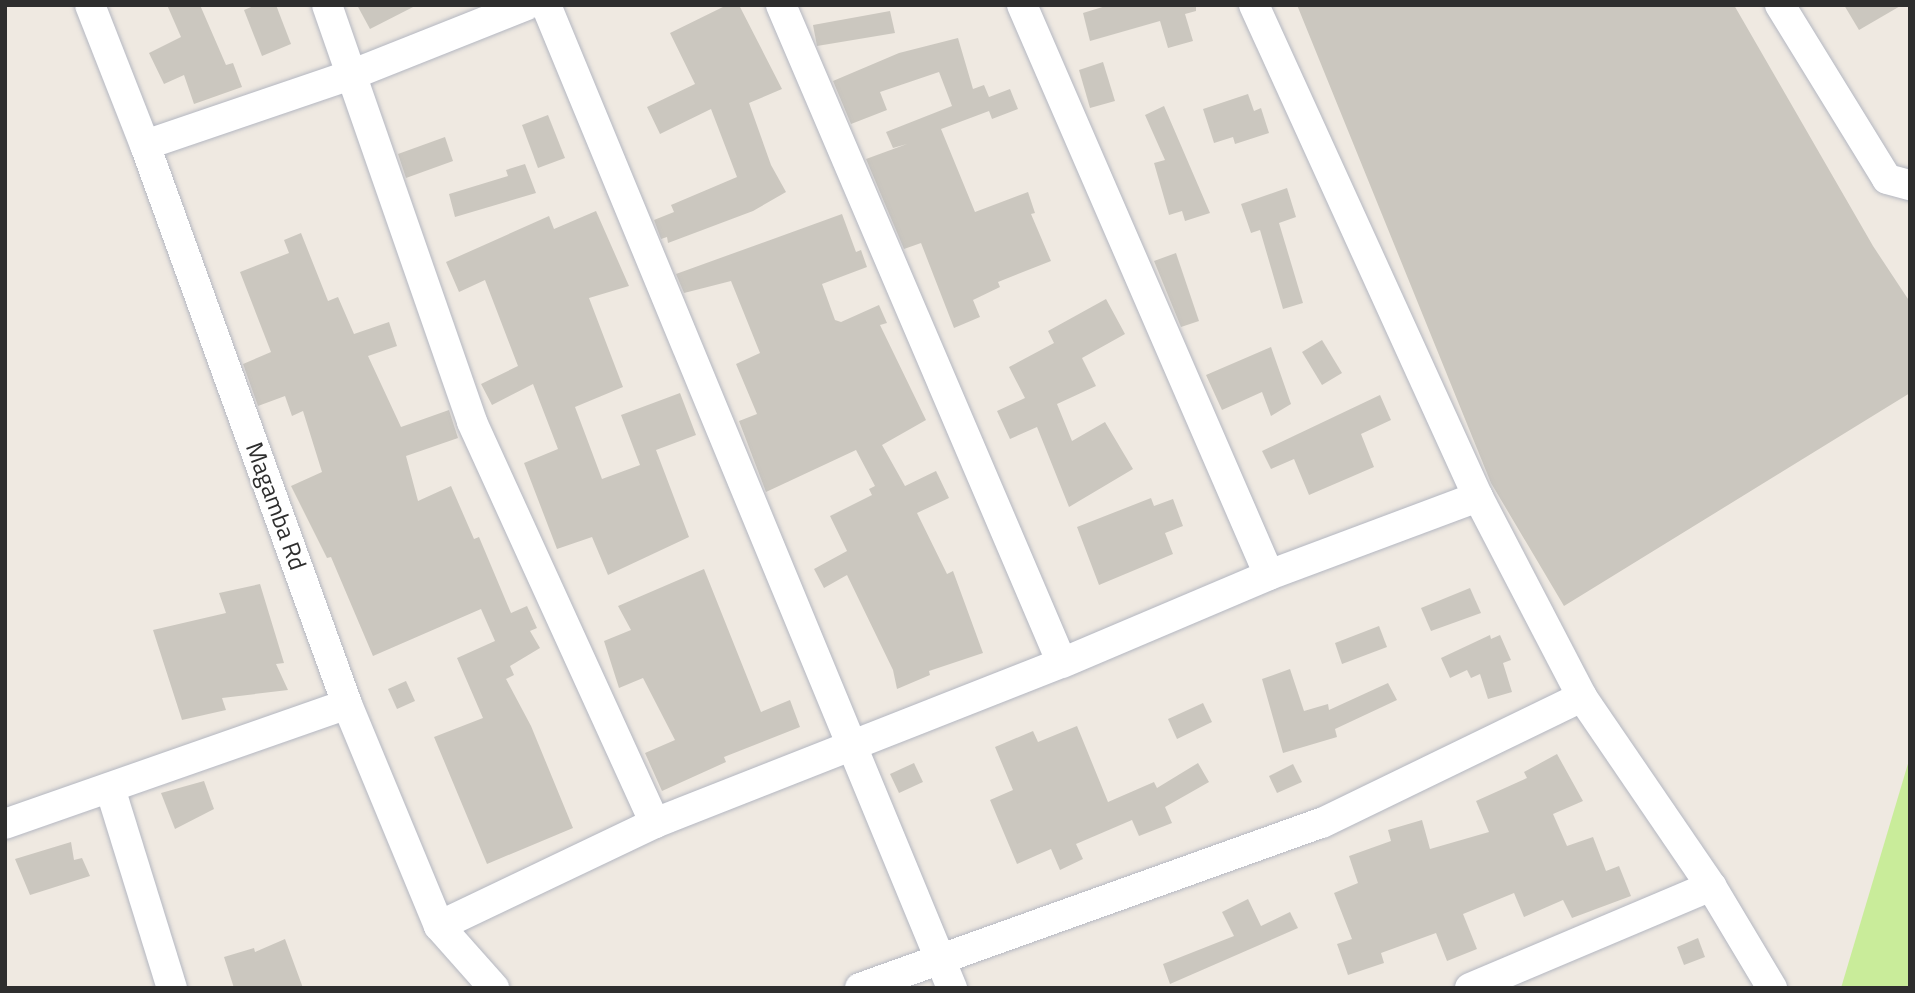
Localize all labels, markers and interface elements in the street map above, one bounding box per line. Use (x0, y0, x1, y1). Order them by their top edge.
street label: Magamba Rd (240, 438, 312, 574)

